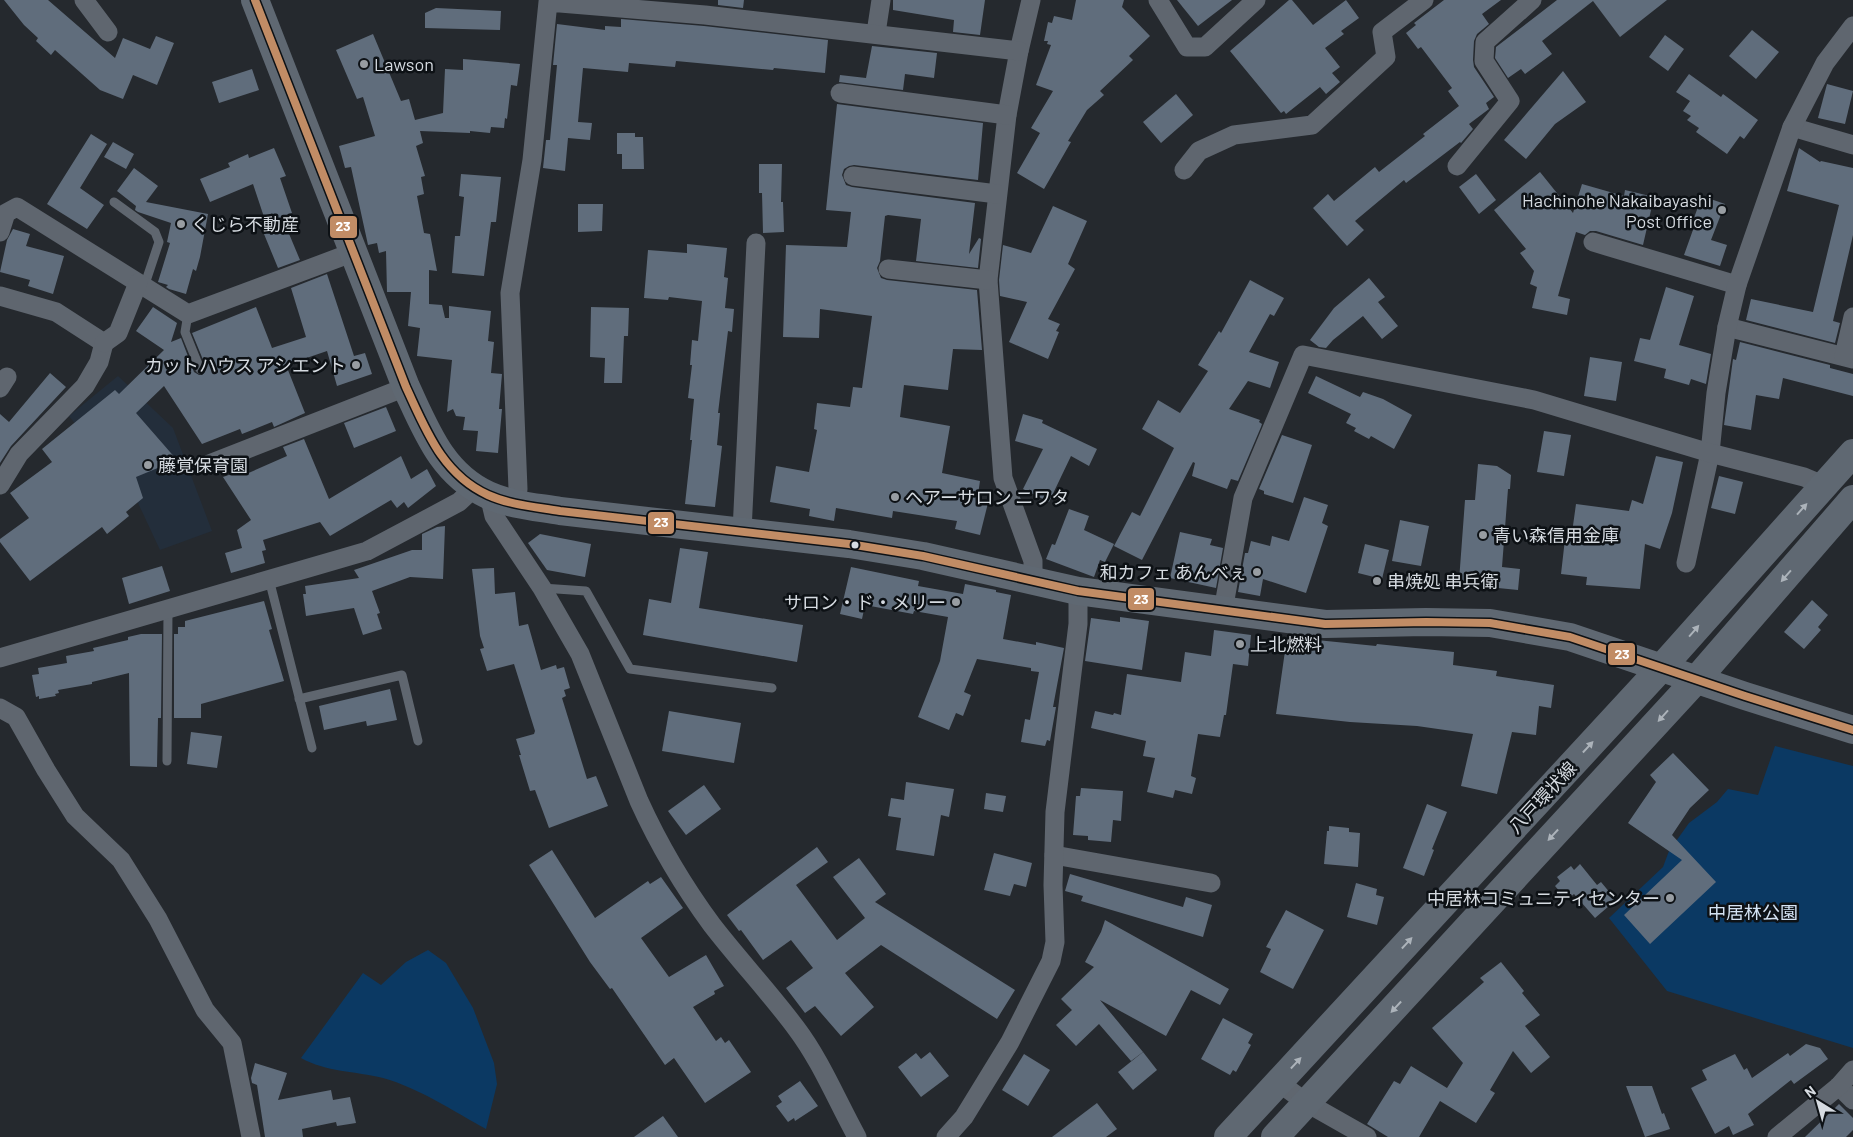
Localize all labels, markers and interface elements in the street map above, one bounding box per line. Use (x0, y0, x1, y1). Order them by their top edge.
place label: Lawson (374, 53, 434, 75)
marker: Lawson (358, 58, 370, 70)
place label: Hachinohe Nakaibayashi Post Office (1522, 189, 1712, 232)
marker: Hachinohe Nakaibayashi Post Office (1716, 204, 1728, 216)
place label: くじら不動産 (191, 213, 299, 235)
line badge: 23 (329, 215, 358, 239)
text: 23 (335, 217, 351, 234)
marker: くじら不動産 (175, 218, 187, 230)
place label: カットハウス アシエント (145, 354, 346, 376)
marker: カットハウス アシエント (350, 359, 362, 371)
place label: 藤覚保育園 (158, 454, 248, 476)
marker: 藤覚保育園 (142, 459, 154, 471)
place label: ヘアーサロン ニワタ (905, 486, 1069, 508)
marker: ヘアーサロン ニワタ (889, 491, 901, 503)
one-way arrow (1796, 503, 1808, 515)
line badge: 23 (647, 511, 675, 535)
text: 23 (653, 513, 669, 530)
place label: 青い森信用金庫 (1493, 524, 1619, 546)
marker: 青い森信用金庫 (1477, 529, 1489, 541)
unlabelled marker (850, 540, 860, 550)
place label: 和カフェ あんべぇ (1099, 561, 1247, 583)
marker: 和カフェ あんべぇ (1251, 566, 1263, 578)
one-way arrow (1781, 569, 1792, 582)
place label: 串焼処 串兵衛 (1387, 570, 1499, 592)
marker: 串焼処 串兵衛 (1371, 575, 1383, 587)
line badge: 23 (1127, 587, 1155, 611)
text: 23 (1133, 590, 1149, 607)
place label: サロン・ド・メリー (784, 591, 946, 613)
marker: サロン・ド・メリー (950, 596, 962, 608)
one-way arrow (1688, 625, 1700, 637)
place label: 上北燃料 (1250, 633, 1322, 655)
marker: 上北燃料 (1234, 638, 1246, 650)
line badge: 23 (1607, 642, 1636, 666)
text: 23 (1614, 645, 1630, 662)
one-way arrow (1657, 709, 1669, 721)
one-way arrow (1582, 741, 1594, 753)
street label: 八戸環状線 (1503, 757, 1581, 837)
one-way arrow (1547, 829, 1559, 841)
place label: 中居林コミュニティセンター (1427, 887, 1660, 909)
marker: 中居林コミュニティセンター (1664, 892, 1676, 904)
park label: 中居林公園 (1708, 901, 1798, 923)
one-way arrow (1401, 937, 1412, 950)
one-way arrow (1390, 1000, 1402, 1012)
one-way arrow (1290, 1057, 1302, 1069)
north arrow (1793, 1077, 1843, 1127)
text: N (1801, 1082, 1819, 1101)

